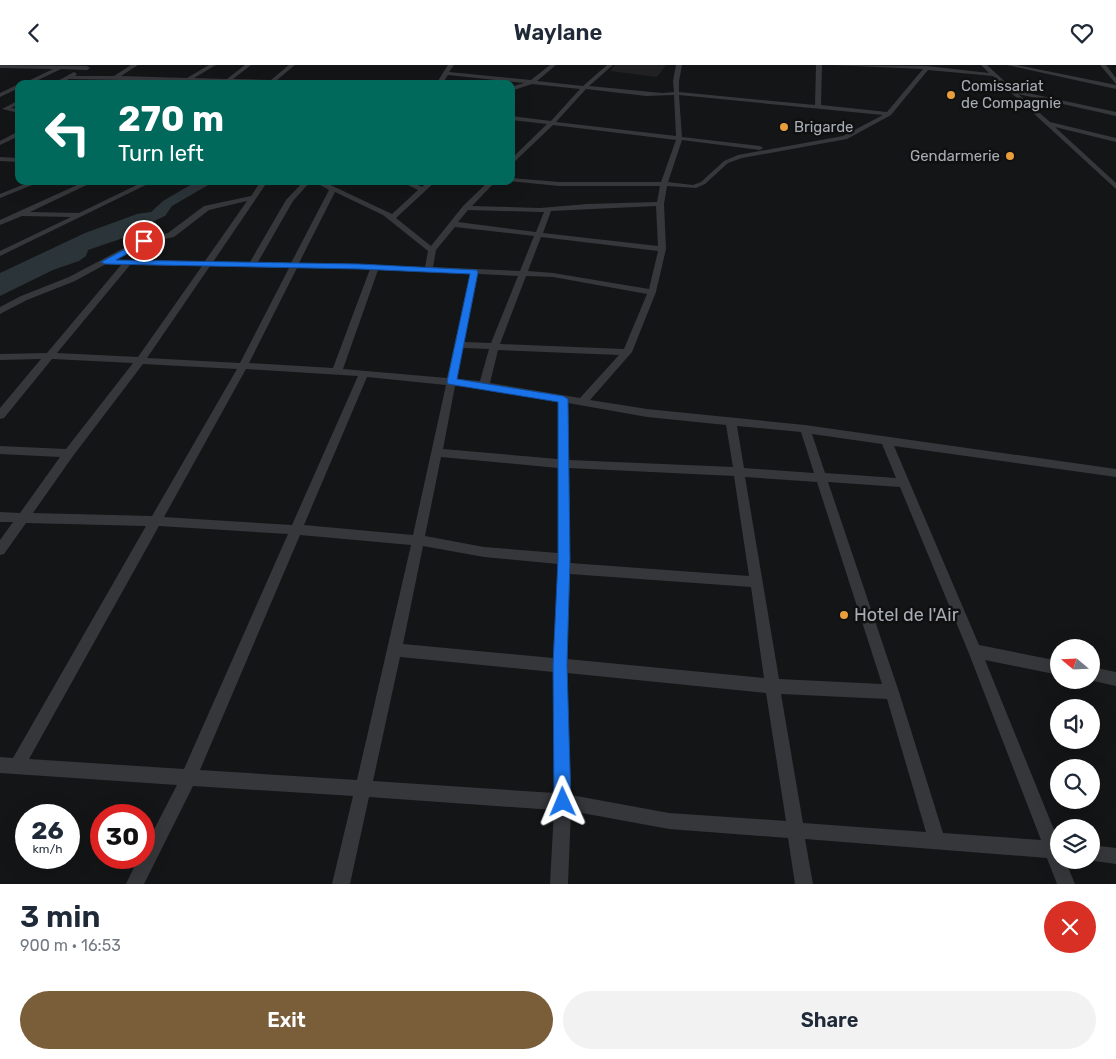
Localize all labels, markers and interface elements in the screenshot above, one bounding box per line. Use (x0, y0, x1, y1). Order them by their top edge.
icon: back (20, 19, 48, 47)
text: Waylane (514, 19, 602, 46)
icon: heart (1068, 19, 1096, 47)
place label: Comissariat de Compagnie (961, 77, 1061, 112)
marker: Comissariat de Compagnie (945, 89, 957, 101)
text: 270 m (118, 98, 224, 140)
icon: left (35, 100, 100, 165)
place label: Brigarde (794, 118, 853, 136)
marker: Brigarde (778, 121, 790, 133)
text: Turn left (118, 140, 204, 167)
place label: Gendarmerie (910, 147, 1000, 165)
marker: Gendarmerie (1004, 150, 1016, 162)
pin (123, 220, 165, 262)
icon: arrive (130, 227, 158, 255)
place label: Hotel de l'Air (854, 604, 959, 626)
marker: Hotel de l'Air (838, 609, 850, 621)
north arrow (1050, 639, 1100, 689)
map controls (1050, 639, 1100, 869)
button: sound (1050, 699, 1100, 749)
button: search (1050, 759, 1100, 809)
position arrow (536, 775, 588, 827)
speed limit sign: 30 (90, 804, 155, 869)
text: 26 (31, 816, 64, 845)
button: layers (1050, 819, 1100, 869)
text: km/h (33, 842, 62, 856)
text: 3 min (20, 899, 100, 935)
button: close (1044, 901, 1096, 953)
text: 900 m · 16:53 (20, 936, 121, 955)
button: Exit (20, 991, 553, 1049)
button: Share (563, 991, 1096, 1049)

